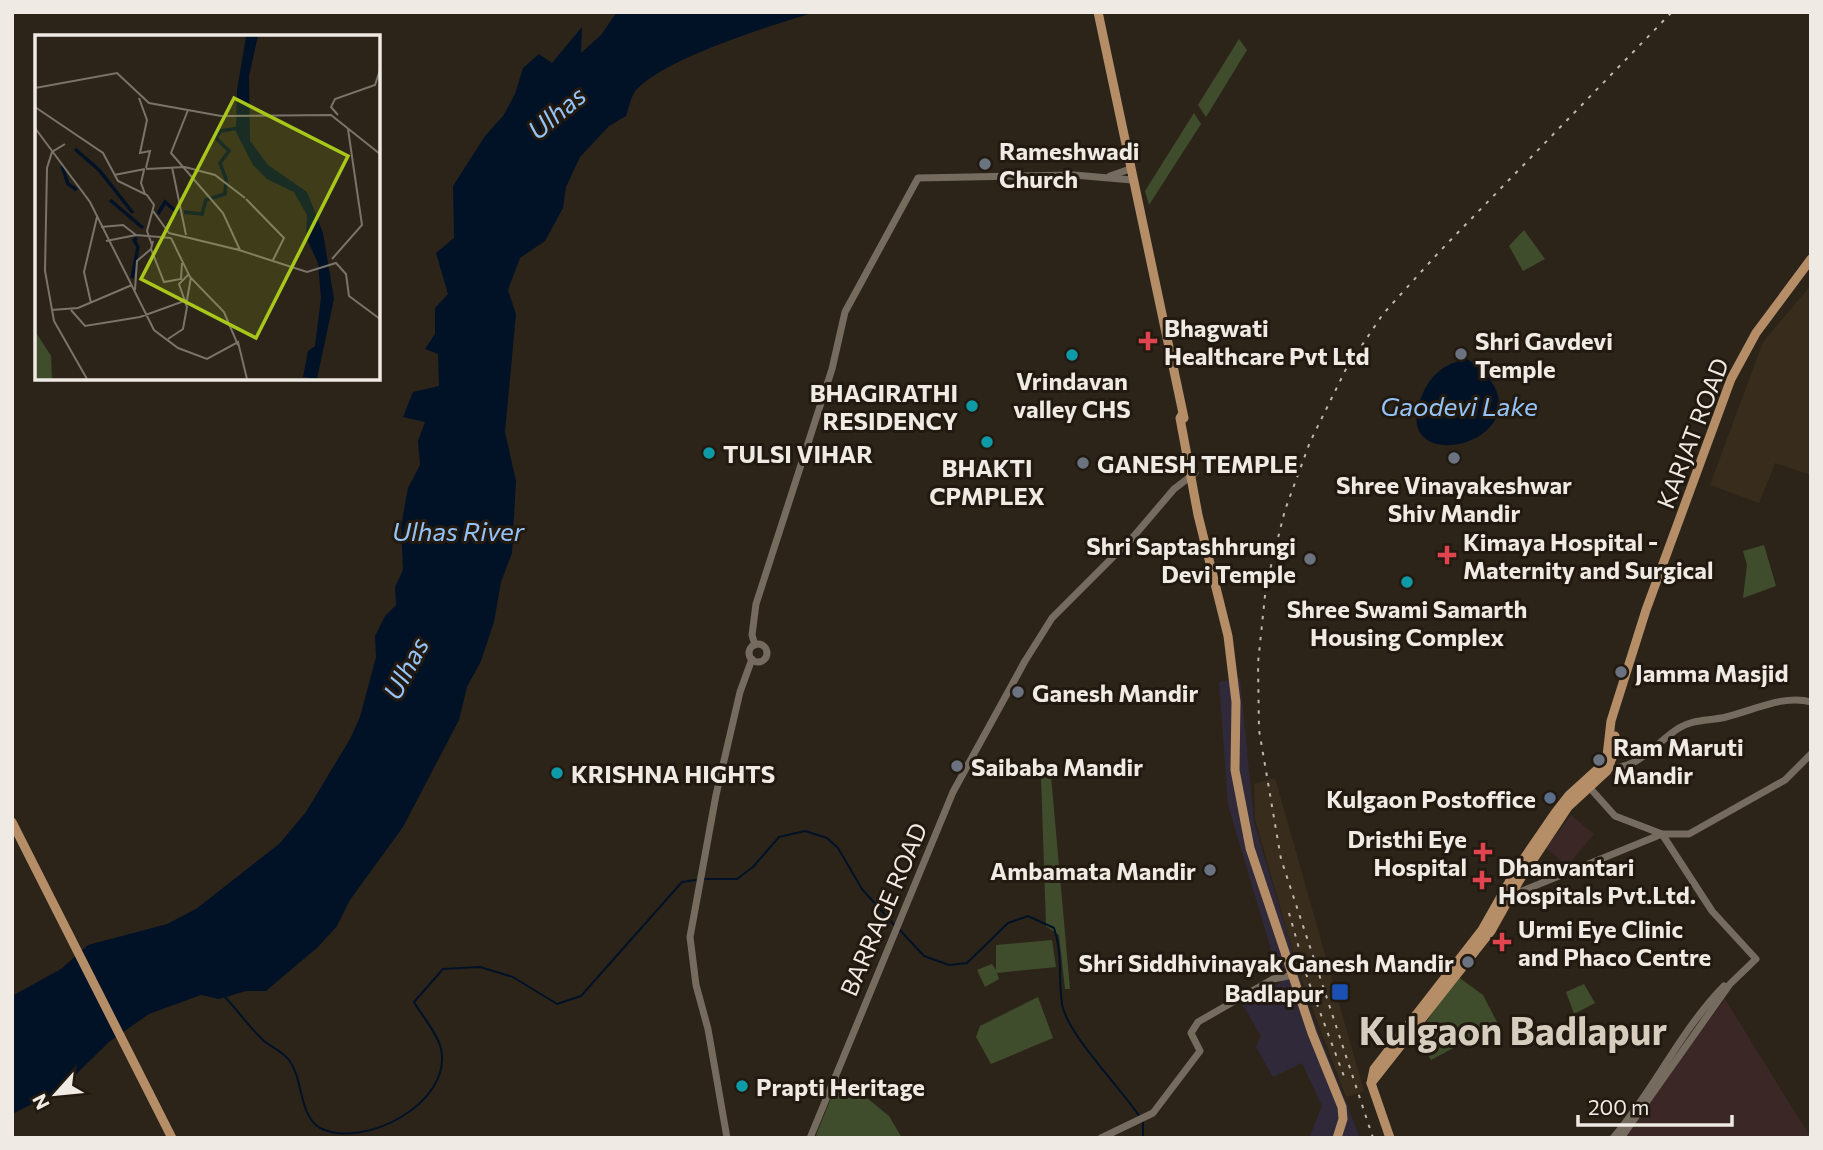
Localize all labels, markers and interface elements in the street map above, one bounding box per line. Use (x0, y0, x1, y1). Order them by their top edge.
inset map (35, 35, 380, 380)
water label: Ulhas (521, 79, 591, 145)
place label: Rameshwadi Church (999, 136, 1140, 193)
marker: Rameshwadi Church (977, 156, 993, 172)
place label: Bhagwati Healthcare Pvt Ltd (1164, 313, 1370, 370)
place label: Shri Gavdevi Temple (1475, 326, 1613, 383)
marker: Bhagwati Healthcare Pvt Ltd (1138, 331, 1158, 351)
marker: Shri Gavdevi Temple (1453, 346, 1469, 362)
marker: Vrindavan valley CHS (1064, 347, 1080, 363)
street label: KARJAT ROAD (1650, 354, 1734, 512)
place label: Vrindavan valley CHS (1013, 366, 1131, 423)
place label: BHAGIRATHI RESIDENCY (810, 378, 958, 435)
water label: Gaodevi Lake (1380, 390, 1538, 421)
marker: BHAGIRATHI RESIDENCY (964, 398, 980, 414)
marker: BHAKTI CPMPLEX (979, 434, 995, 450)
place label: TULSI VIHAR (723, 439, 873, 468)
marker: TULSI VIHAR (701, 445, 717, 461)
place label: GANESH TEMPLE (1097, 449, 1298, 478)
marker: Shree Vinayakeshwar Shiv Mandir (1446, 450, 1462, 466)
place label: BHAKTI CPMPLEX (929, 453, 1045, 510)
marker: GANESH TEMPLE (1075, 455, 1091, 471)
place label: Shree Vinayakeshwar Shiv Mandir (1336, 470, 1572, 527)
water label: Ulhas River (392, 515, 526, 546)
place label: Kimaya Hospital - Maternity and Surgical (1463, 527, 1713, 584)
place label: Shri Saptashhrungi Devi Temple (1086, 531, 1296, 588)
marker: Kimaya Hospital - Maternity and Surgical (1437, 545, 1457, 565)
marker: Shri Saptashhrungi Devi Temple (1302, 551, 1318, 567)
marker: Shree Swami Samarth Housing Complex (1399, 574, 1415, 590)
place label: Shree Swami Samarth Housing Complex (1287, 594, 1527, 651)
water label: Ulhas (376, 631, 434, 704)
place label: Jamma Masjid (1635, 658, 1789, 687)
marker: Jamma Masjid (1613, 664, 1629, 680)
place label: Ganesh Mandir (1032, 678, 1198, 707)
marker: Ganesh Mandir (1010, 684, 1026, 700)
place label: Ram Maruti Mandir (1613, 732, 1744, 789)
place label: Saibaba Mandir (971, 752, 1143, 781)
marker: Ram Maruti Mandir (1591, 752, 1607, 768)
marker: Saibaba Mandir (949, 758, 965, 774)
place label: KRISHNA HIGHTS (571, 759, 775, 788)
marker: KRISHNA HIGHTS (549, 765, 565, 781)
place label: Kulgaon Postoffice (1326, 784, 1536, 813)
marker: Kulgaon Postoffice (1542, 790, 1558, 806)
street label: BARRAGE ROAD (833, 818, 933, 1000)
place label: Dristhi Eye Hospital (1347, 824, 1467, 881)
marker: Dristhi Eye Hospital (1473, 842, 1493, 862)
place label: Dhanvantari Hospitals Pvt.Ltd. (1498, 852, 1696, 909)
place label: Ambamata Mandir (990, 856, 1196, 885)
marker: Ambamata Mandir (1202, 862, 1218, 878)
marker: Dhanvantari Hospitals Pvt.Ltd. (1472, 870, 1492, 890)
place label: Urmi Eye Clinic and Phaco Centre (1518, 914, 1711, 971)
marker: Urmi Eye Clinic and Phaco Centre (1492, 932, 1512, 952)
place label: Shri Siddhivinayak Ganesh Mandir (1079, 948, 1454, 977)
marker: Shri Siddhivinayak Ganesh Mandir (1460, 954, 1476, 970)
place label: Badlapur (1224, 978, 1324, 1007)
marker: Badlapur (1330, 982, 1350, 1002)
district label: Kulgaon Badlapur (1359, 1006, 1667, 1053)
north arrow (21, 1059, 91, 1129)
place label: Prapti Heritage (756, 1072, 925, 1101)
marker: Prapti Heritage (734, 1078, 750, 1094)
scale bar (1578, 1084, 1732, 1128)
text: N (27, 1090, 54, 1114)
text: 200 m (1588, 1094, 1649, 1119)

